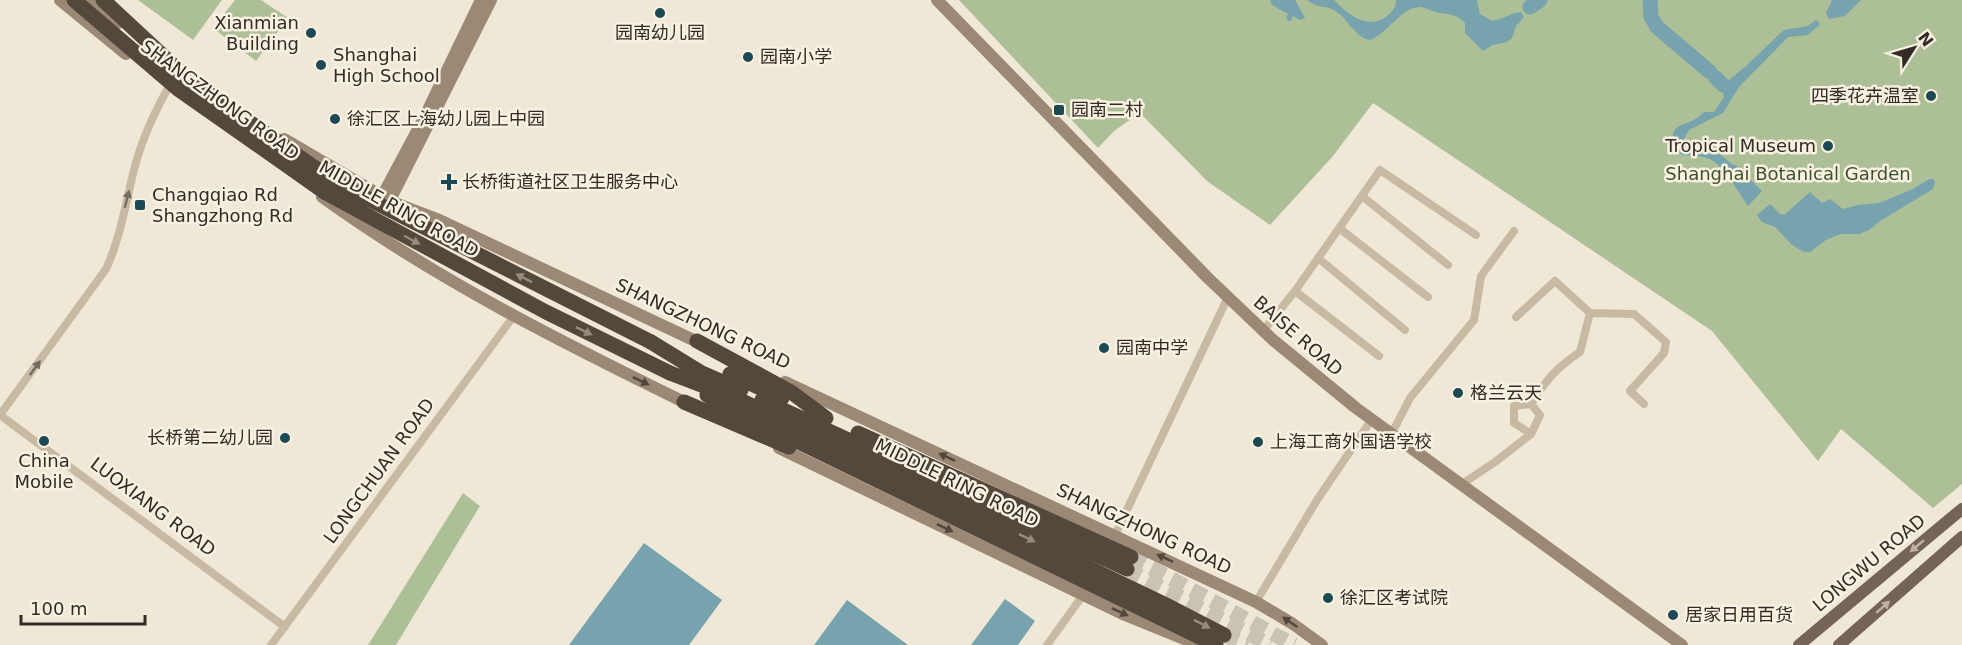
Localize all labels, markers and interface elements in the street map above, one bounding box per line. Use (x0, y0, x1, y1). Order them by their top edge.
marker: 园南幼儿园 (653, 6, 667, 20)
place label: Xianmian Building (214, 12, 299, 54)
north arrow (1884, 18, 1944, 78)
place label: 园南幼儿园 (615, 22, 705, 43)
marker: Xianmian Building (304, 26, 318, 40)
text: N (1914, 28, 1937, 50)
street label: SHANGZHONG ROAD (137, 35, 303, 164)
place label: Shanghai High School (333, 44, 440, 86)
place label: 园南小学 (760, 46, 832, 67)
marker: 园南小学 (741, 50, 755, 64)
marker: Shanghai High School (314, 58, 328, 72)
place label: 四季花卉温室 (1811, 85, 1919, 106)
marker: 四季花卉温室 (1924, 89, 1938, 103)
place label: 园南二村 (1071, 99, 1143, 120)
marker: 园南二村 (1052, 103, 1066, 117)
place label: 徐汇区上海幼儿园上中园 (347, 108, 545, 129)
marker: 徐汇区上海幼儿园上中园 (328, 112, 342, 126)
place label: Tropical Museum (1664, 135, 1816, 156)
marker: Tropical Museum (1821, 139, 1835, 153)
street label: MIDDLE RING ROAD (316, 156, 483, 261)
park label: Shanghai Botanical Garden (1665, 163, 1911, 184)
place label: 长桥街道社区卫生服务中心 (462, 171, 678, 192)
marker: 长桥街道社区卫生服务中心 (440, 173, 458, 191)
place label: Changqiao Rd Shangzhong Rd (152, 184, 293, 226)
one-way arrow (123, 190, 132, 208)
marker: Changqiao Rd Shangzhong Rd (133, 198, 147, 212)
one-way arrow (404, 235, 421, 245)
one-way arrow (515, 273, 532, 283)
street label: SHANGZHONG ROAD (612, 274, 794, 373)
street label: BAISE ROAD (1250, 291, 1347, 380)
one-way arrow (575, 326, 593, 336)
place label: 园南中学 (1116, 337, 1188, 358)
marker: 园南中学 (1097, 341, 1111, 355)
one-way arrow (28, 360, 40, 375)
one-way arrow (632, 376, 649, 385)
place label: 格兰云天 (1470, 382, 1542, 403)
marker: 格兰云天 (1451, 386, 1465, 400)
street label: LONGCHUAN ROAD (319, 394, 438, 547)
place label: 长桥第二幼儿园 (147, 427, 273, 448)
marker: 长桥第二幼儿园 (278, 431, 292, 445)
place label: 上海工商外国语学校 (1270, 431, 1432, 452)
marker: China Mobile (37, 434, 51, 448)
street label: MIDDLE RING ROAD (872, 434, 1042, 531)
marker: 上海工商外国语学校 (1251, 435, 1265, 449)
place label: China Mobile (14, 450, 74, 492)
street label: LUOXIANG ROAD (87, 453, 220, 560)
one-way arrow (939, 453, 956, 462)
street label: SHANGZHONG ROAD (1053, 479, 1235, 578)
street label: LONGWU ROAD (1808, 510, 1929, 616)
one-way arrow (936, 523, 953, 532)
one-way arrow (1019, 534, 1036, 543)
one-way arrow (1909, 540, 1925, 553)
one-way arrow (1157, 554, 1174, 563)
place label: 徐汇区考试院 (1340, 587, 1448, 608)
scale bar (21, 588, 146, 626)
marker: 徐汇区考试院 (1321, 591, 1335, 605)
text: 100 m (30, 598, 88, 619)
one-way arrow (1875, 601, 1890, 614)
place label: 居家日用百货 (1685, 604, 1793, 625)
one-way arrow (1112, 608, 1129, 617)
marker: 居家日用百货 (1666, 608, 1680, 622)
one-way arrow (1282, 617, 1298, 628)
one-way arrow (1194, 619, 1211, 628)

